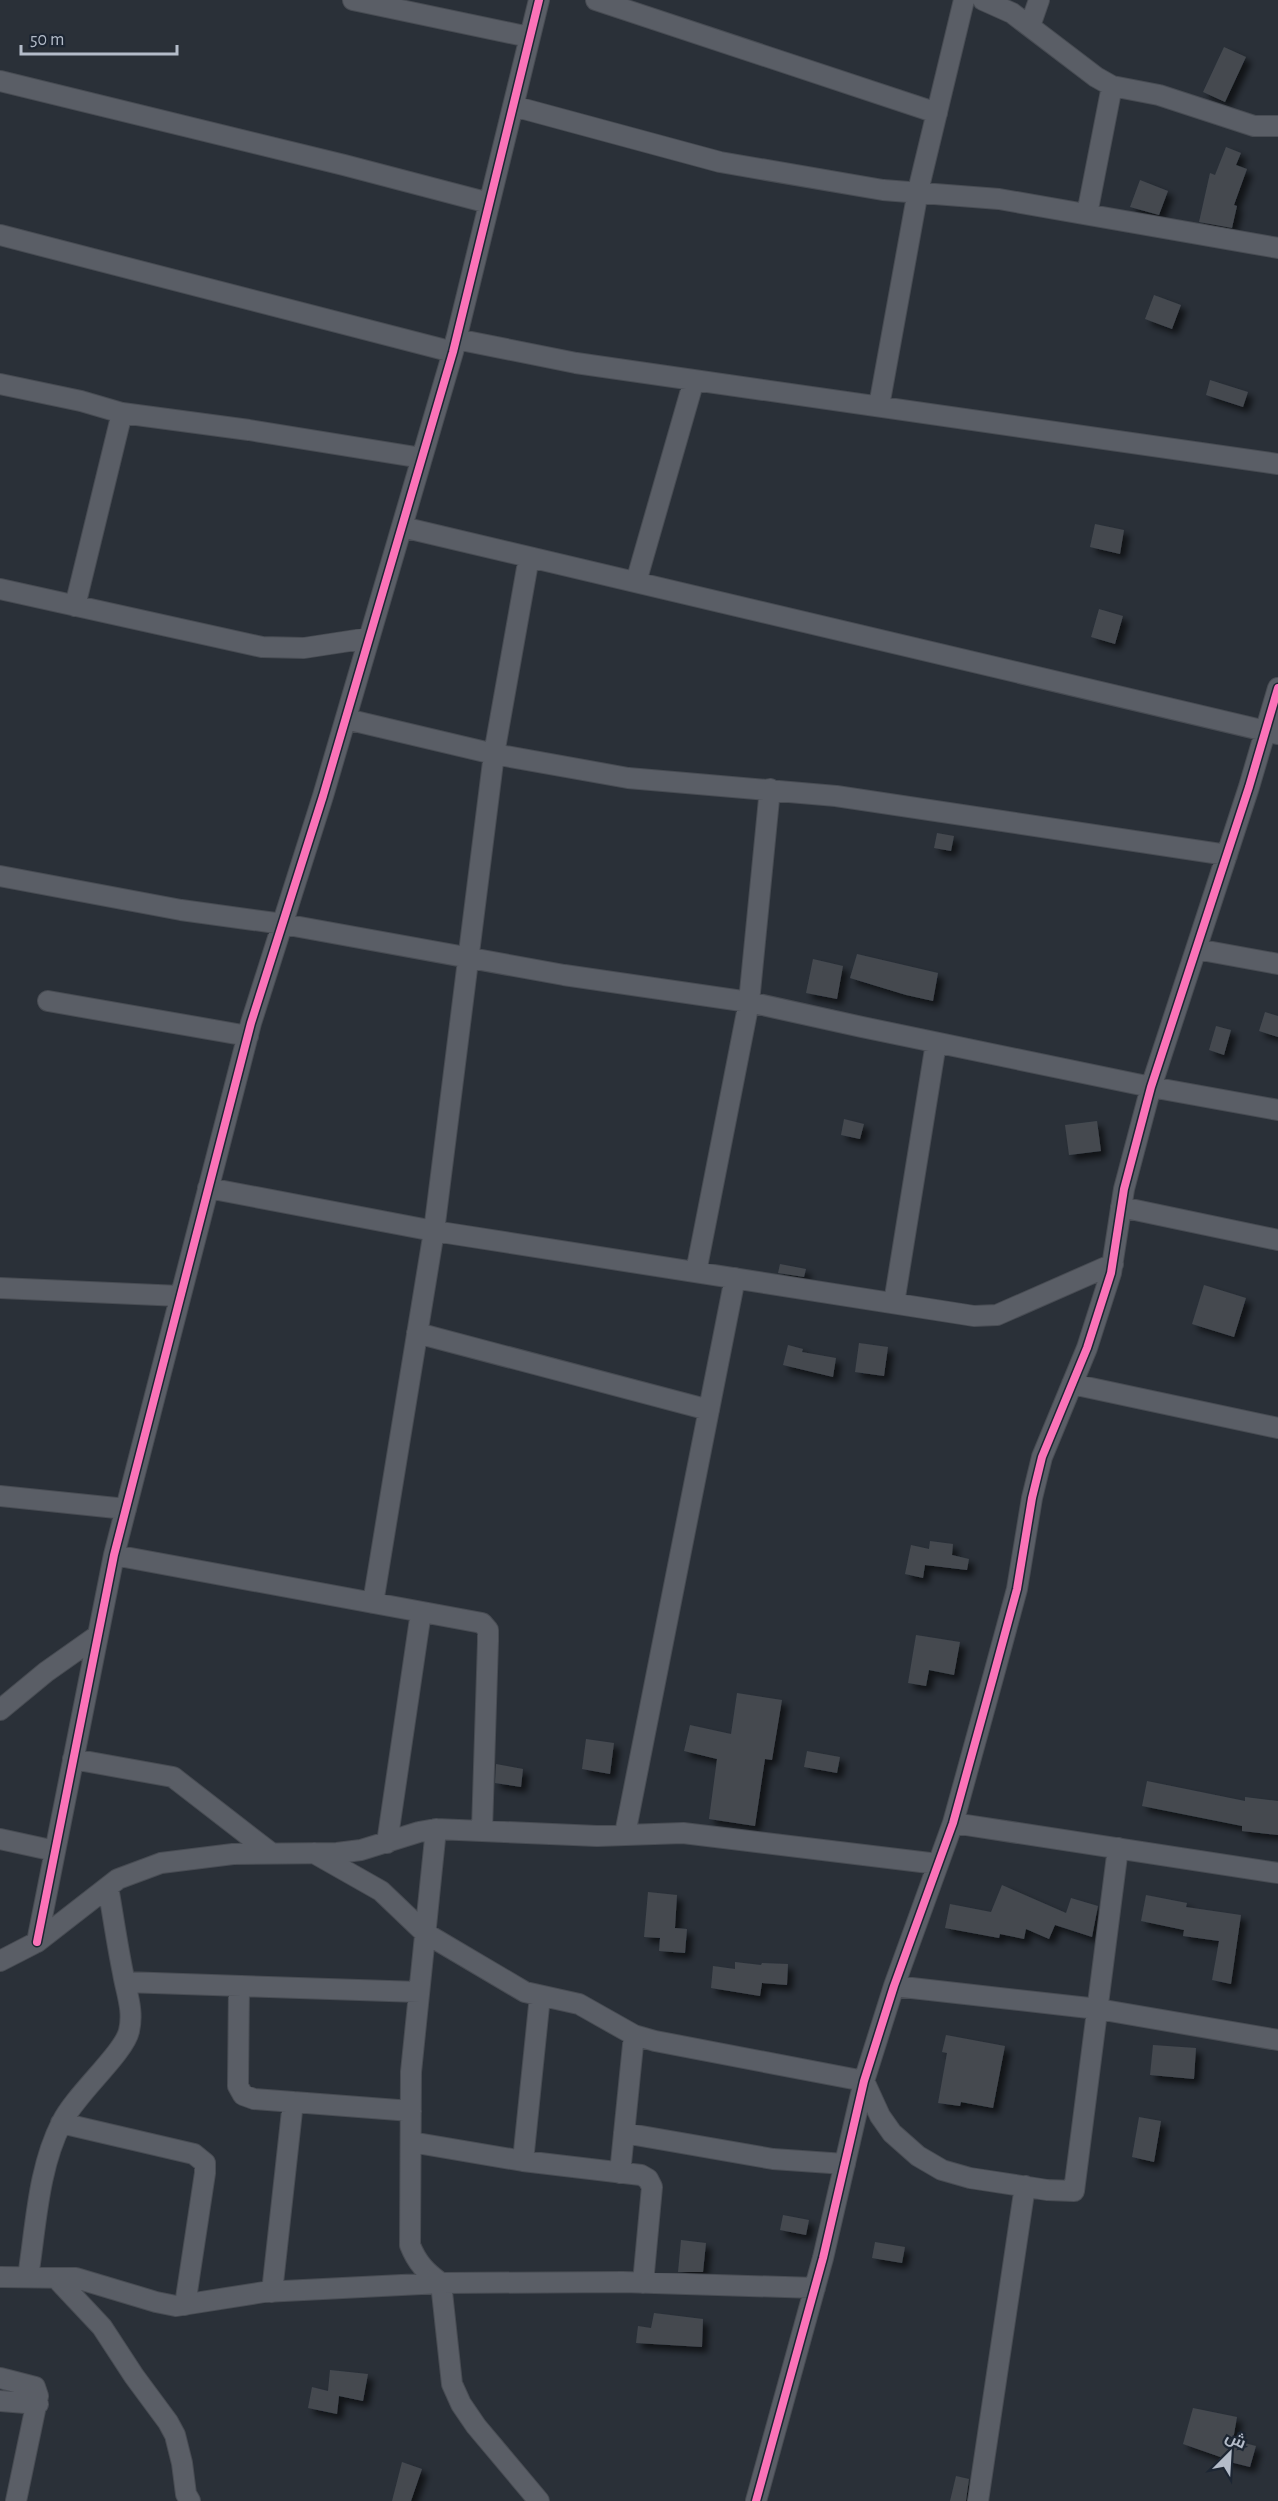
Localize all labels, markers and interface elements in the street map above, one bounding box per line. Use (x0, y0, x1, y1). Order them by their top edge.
scale bar (21, 18, 177, 56)
text: 50 m (30, 31, 64, 49)
north arrow (1200, 2423, 1260, 2483)
text: ش (1223, 2428, 1249, 2453)

